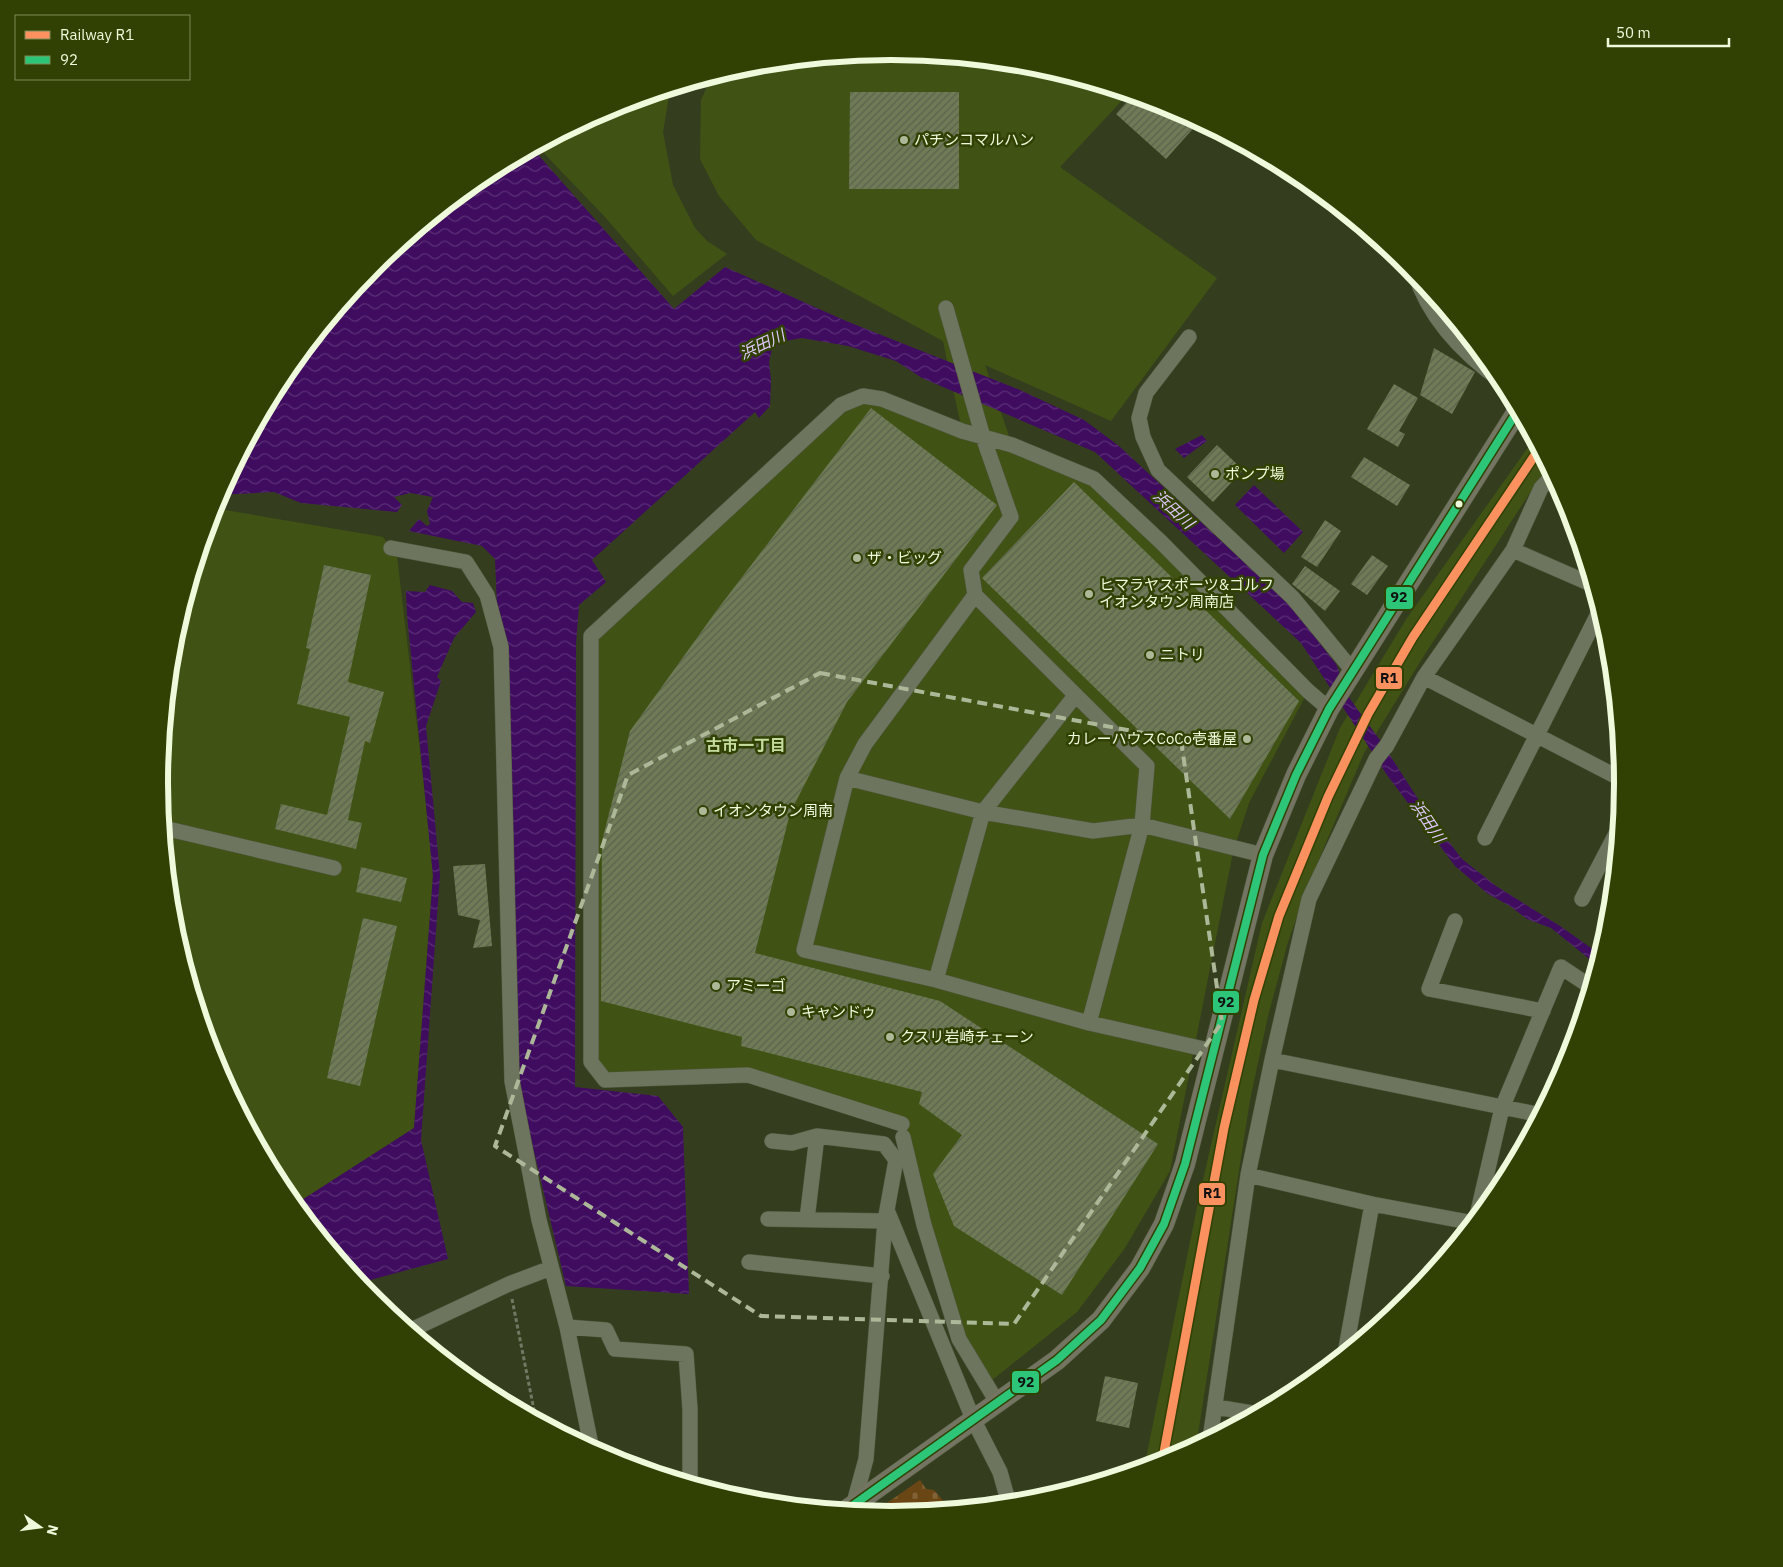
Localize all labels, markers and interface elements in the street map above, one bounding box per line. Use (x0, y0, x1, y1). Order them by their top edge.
legend (15, 15, 190, 80)
scale bar (1608, 15, 1729, 47)
text: 50 m (1616, 23, 1651, 42)
text: Railway R1 (60, 25, 134, 44)
text: 92 (60, 50, 78, 69)
place label: パチンコマルハン (914, 130, 1034, 149)
marker: パチンコマルハン (898, 134, 910, 146)
water label: 浜田川 (736, 324, 790, 363)
place label: ポンプ場 (1225, 464, 1285, 483)
marker: ポンプ場 (1209, 468, 1221, 480)
water label: 浜田川 (1150, 485, 1200, 534)
unlabelled marker (1454, 499, 1464, 509)
place label: ザ・ビッグ (867, 548, 942, 567)
marker: ザ・ビッグ (851, 552, 863, 564)
place label: ヒマラヤスポーツ&ゴルフ イオンタウン周南店 (1099, 575, 1274, 611)
line badge: 92 (1385, 586, 1414, 610)
marker: ヒマラヤスポーツ&ゴルフ イオンタウン周南店 (1083, 588, 1095, 600)
text: 92 (1391, 588, 1407, 606)
place label: ニトリ (1160, 645, 1205, 664)
marker: ニトリ (1144, 649, 1156, 661)
line badge: R1 (1375, 666, 1403, 690)
text: R1 (1380, 669, 1399, 687)
place label: カレーハウスCoCo壱番屋 (1067, 729, 1237, 748)
marker: カレーハウスCoCo壱番屋 (1241, 733, 1253, 745)
district label: 古市一丁目 (706, 735, 786, 755)
water label: 浜田川 (1406, 796, 1451, 848)
place label: イオンタウン周南 (713, 801, 833, 820)
marker: イオンタウン周南 (697, 805, 709, 817)
place label: アミーゴ (726, 976, 786, 995)
marker: アミーゴ (710, 980, 722, 992)
line badge: 92 (1212, 990, 1240, 1014)
text: 92 (1218, 993, 1234, 1011)
place label: キャンドゥ (801, 1002, 876, 1021)
marker: キャンドゥ (785, 1006, 797, 1018)
place label: クスリ岩崎チェーン (900, 1027, 1034, 1046)
marker: クスリ岩崎チェーン (884, 1031, 896, 1043)
line badge: R1 (1198, 1182, 1226, 1206)
text: R1 (1203, 1184, 1222, 1202)
line badge: 92 (1011, 1370, 1040, 1394)
text: 92 (1018, 1373, 1034, 1391)
north arrow (15, 1502, 65, 1552)
text: N (43, 1523, 63, 1537)

